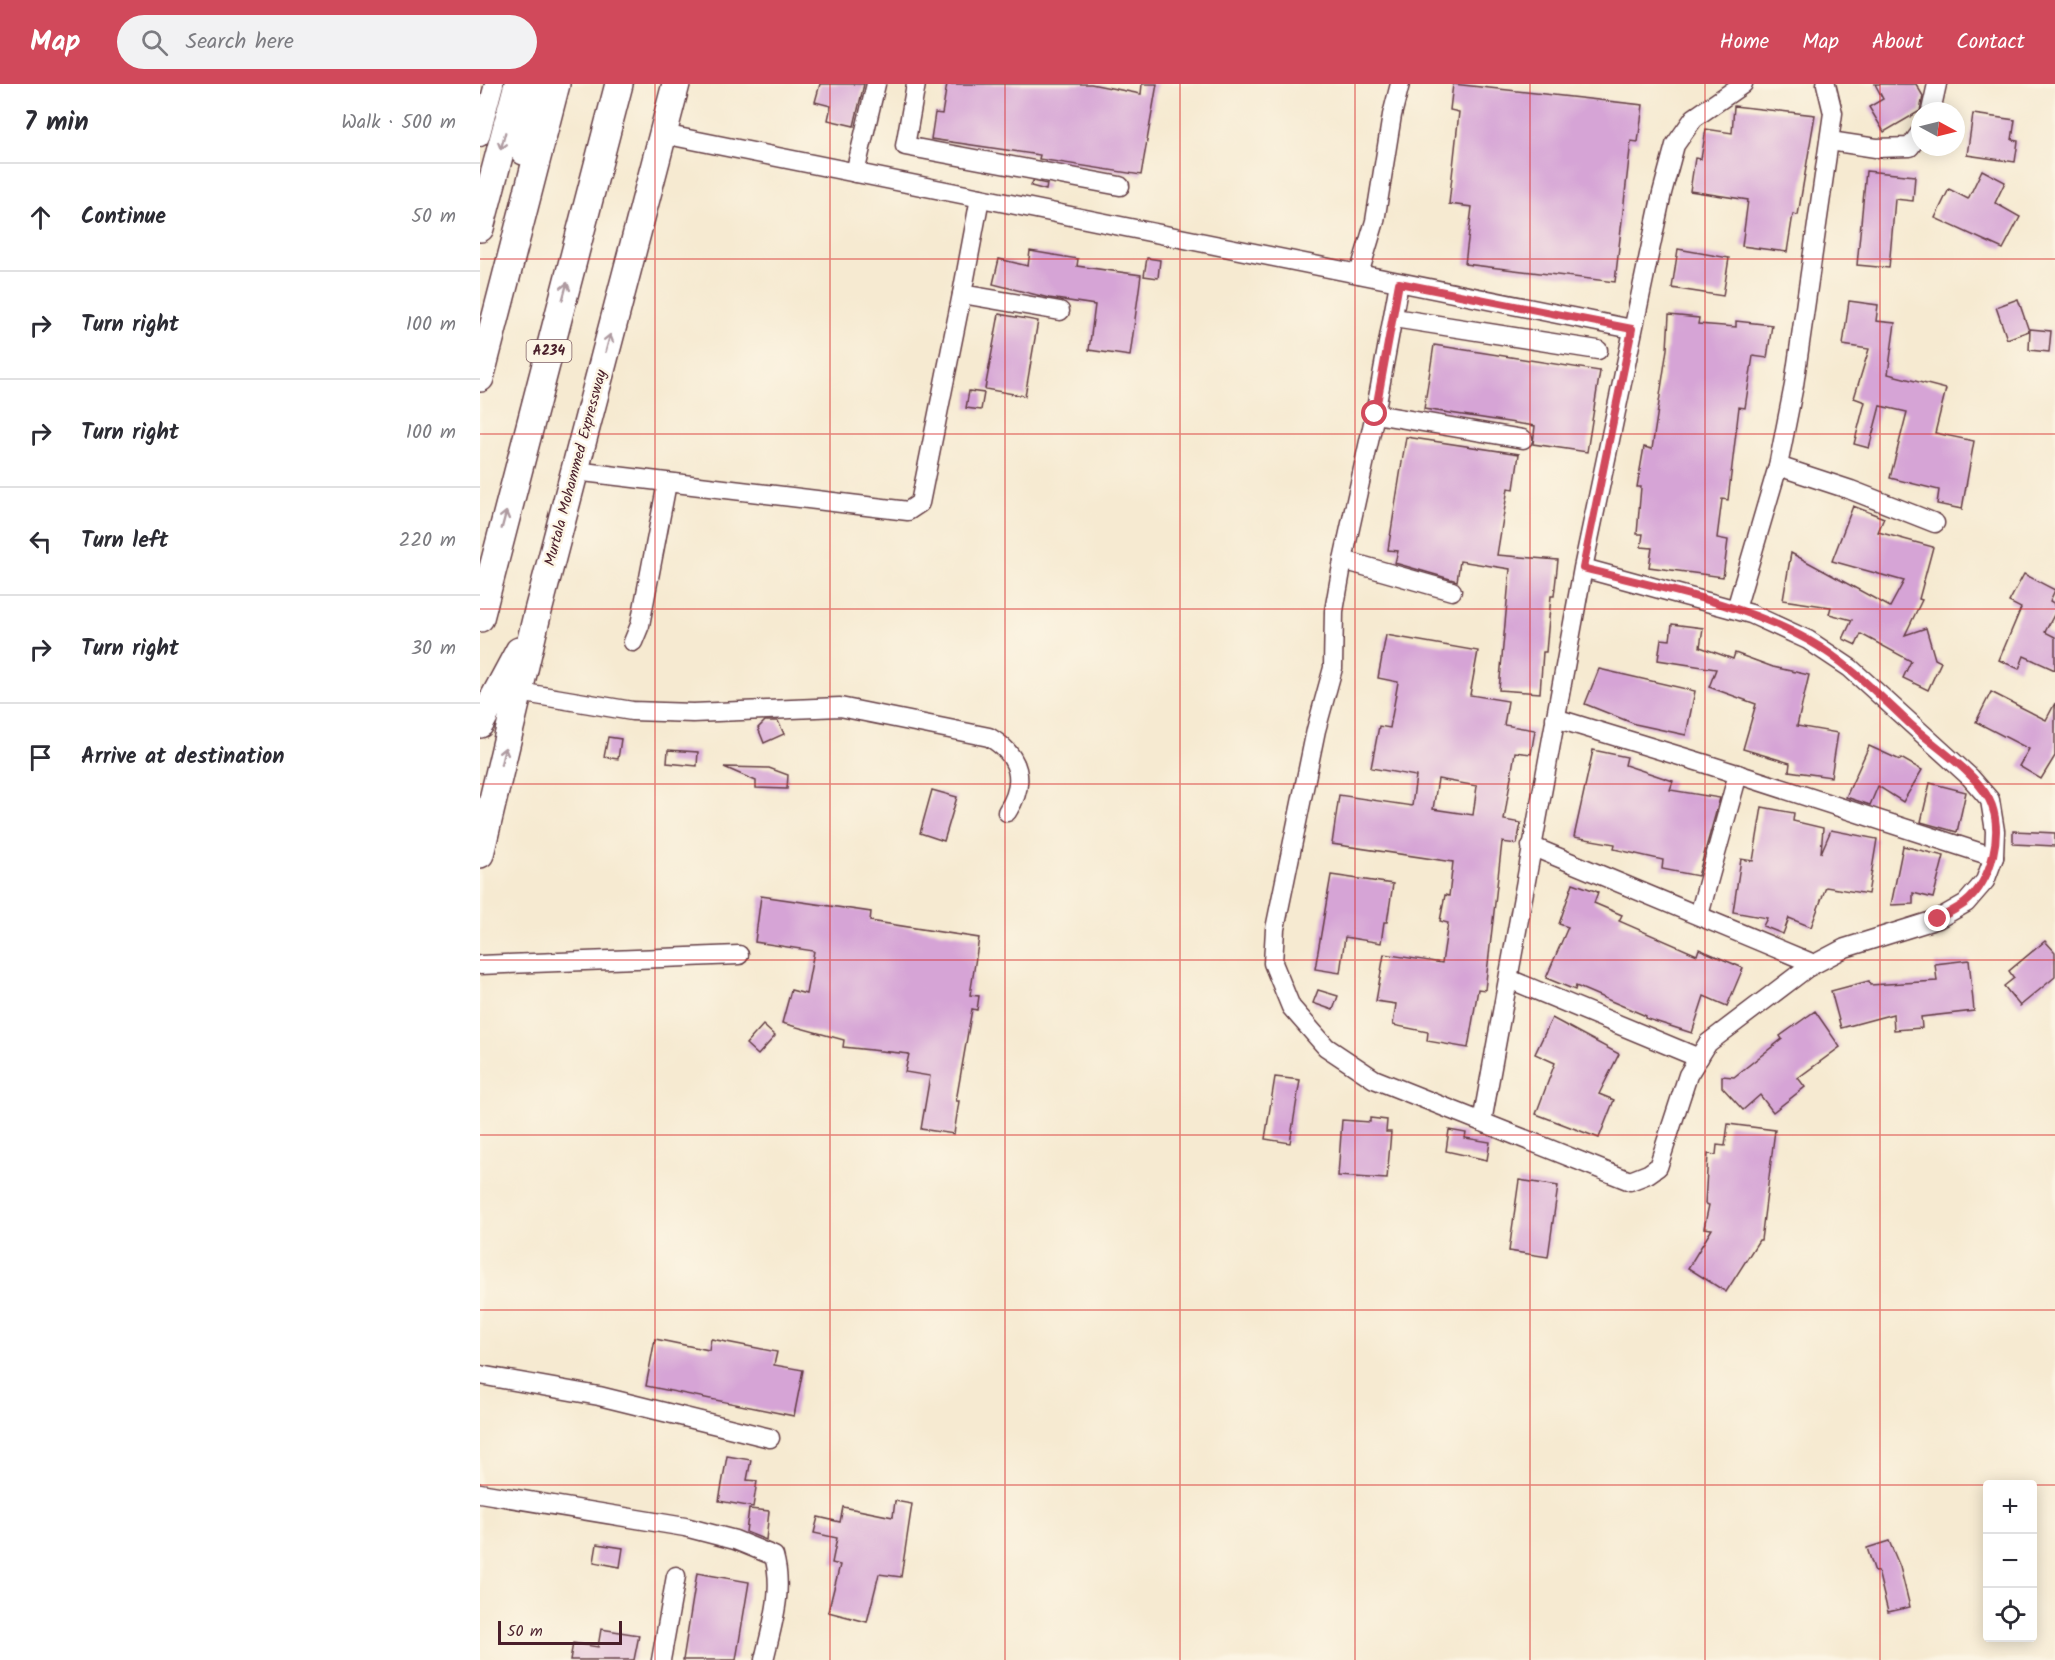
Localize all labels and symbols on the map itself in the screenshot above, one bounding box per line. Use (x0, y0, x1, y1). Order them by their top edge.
north arrow (1911, 102, 1965, 156)
one-way arrow (496, 131, 508, 150)
one-way arrow (559, 282, 571, 301)
one-way arrow (603, 334, 615, 353)
road number: A234 (526, 340, 572, 362)
street label: Murtala Mohammed Expressway (538, 366, 614, 569)
route start (1361, 400, 1387, 426)
one-way arrow (499, 511, 511, 530)
one-way arrow (497, 747, 509, 766)
route end (1924, 905, 1950, 931)
scale bar (498, 1618, 622, 1646)

